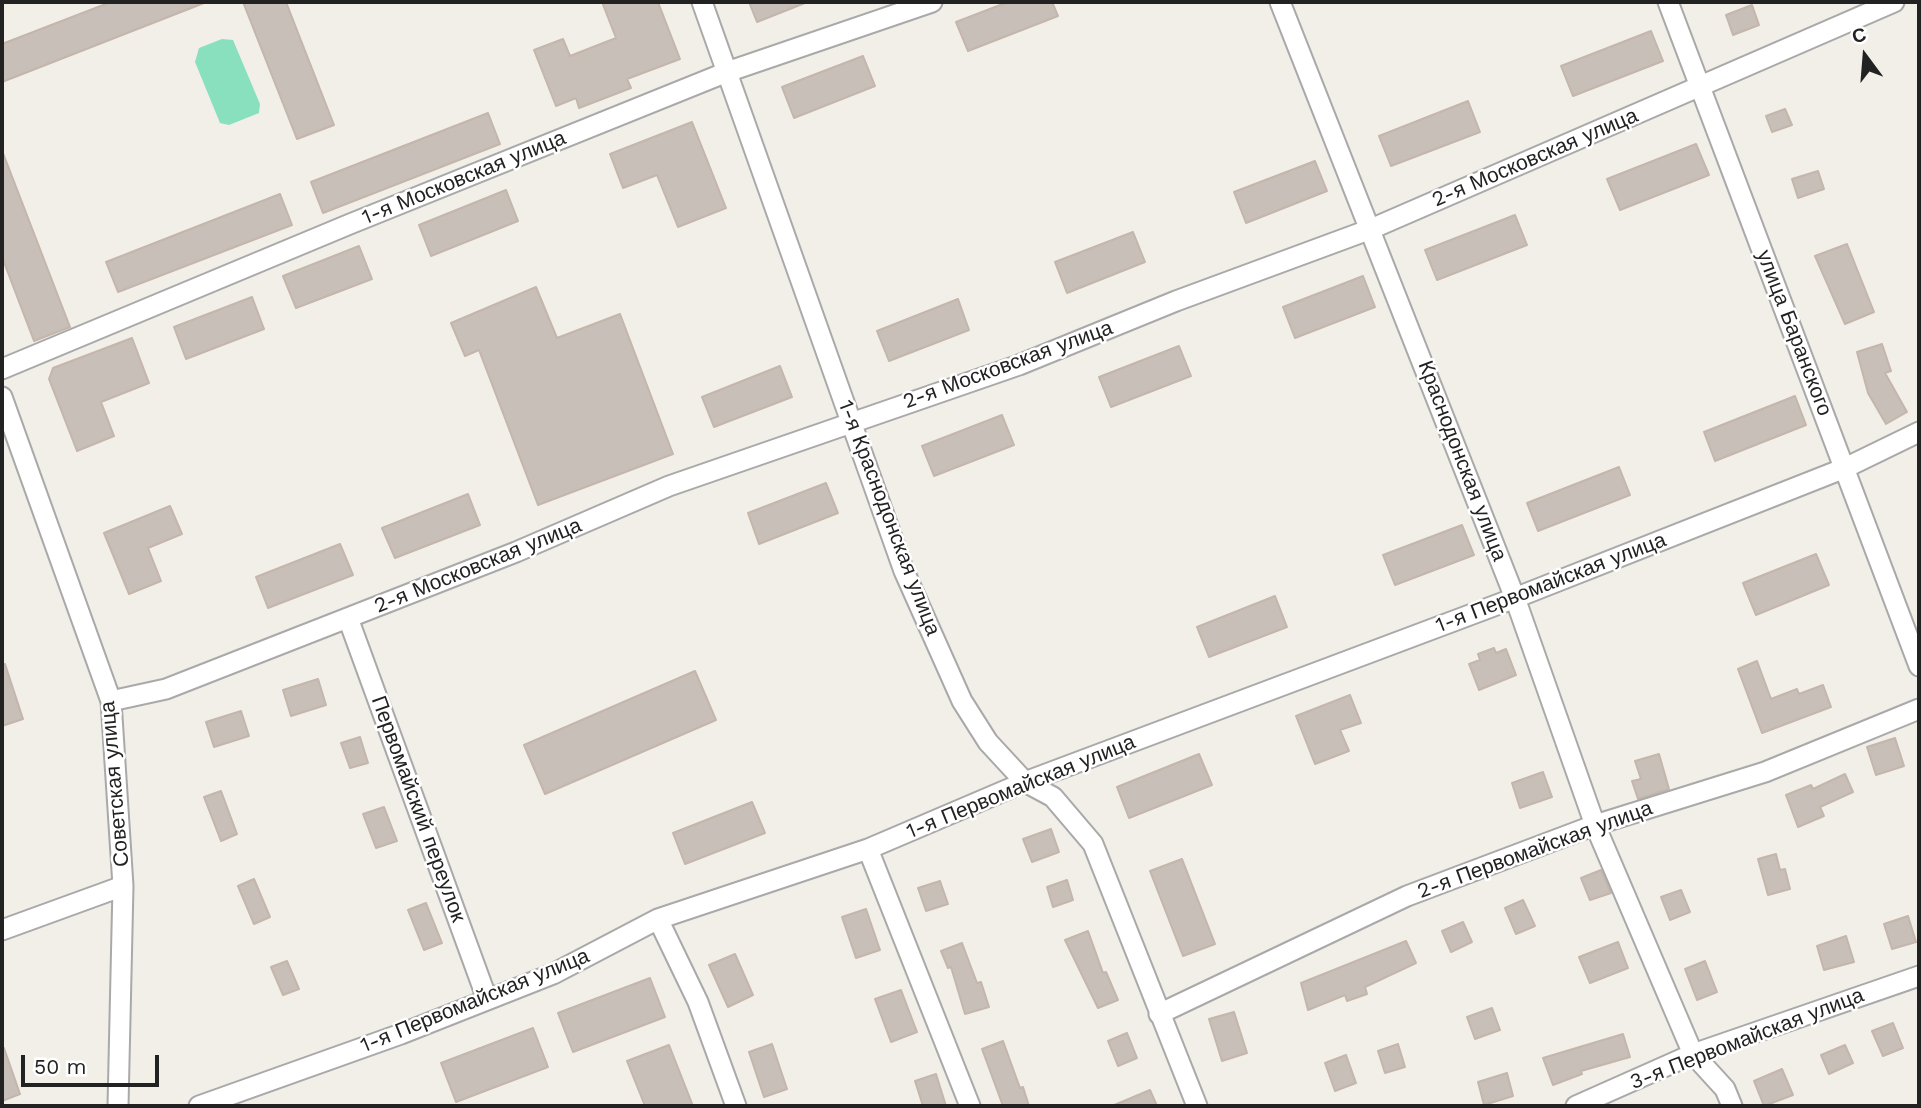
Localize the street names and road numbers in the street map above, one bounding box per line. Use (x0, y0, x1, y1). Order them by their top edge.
street label: 2-я Московская улица (1428, 103, 1642, 213)
street label: 1-я Московская улица (358, 126, 570, 230)
street label: улица Баранского (1751, 246, 1837, 420)
street label: 2-я Московская улица (900, 315, 1116, 415)
street label: Краснодонская улица (1412, 357, 1512, 565)
street label: 1-я Краснодонская улица (832, 397, 946, 639)
street label: 2-я Московская улица (371, 513, 585, 619)
street label: 1-я Первомайская улица (1432, 527, 1670, 639)
street label: Первомайский переулок (365, 693, 471, 925)
street label: Советская улица (95, 700, 135, 868)
street label: 1-я Первомайская улица (903, 730, 1139, 844)
street label: 2-я Первомайская улица (1414, 796, 1656, 904)
street label: 1-я Первомайская улица (357, 944, 593, 1058)
street label: 3-я Первомайская улица (1626, 983, 1868, 1095)

